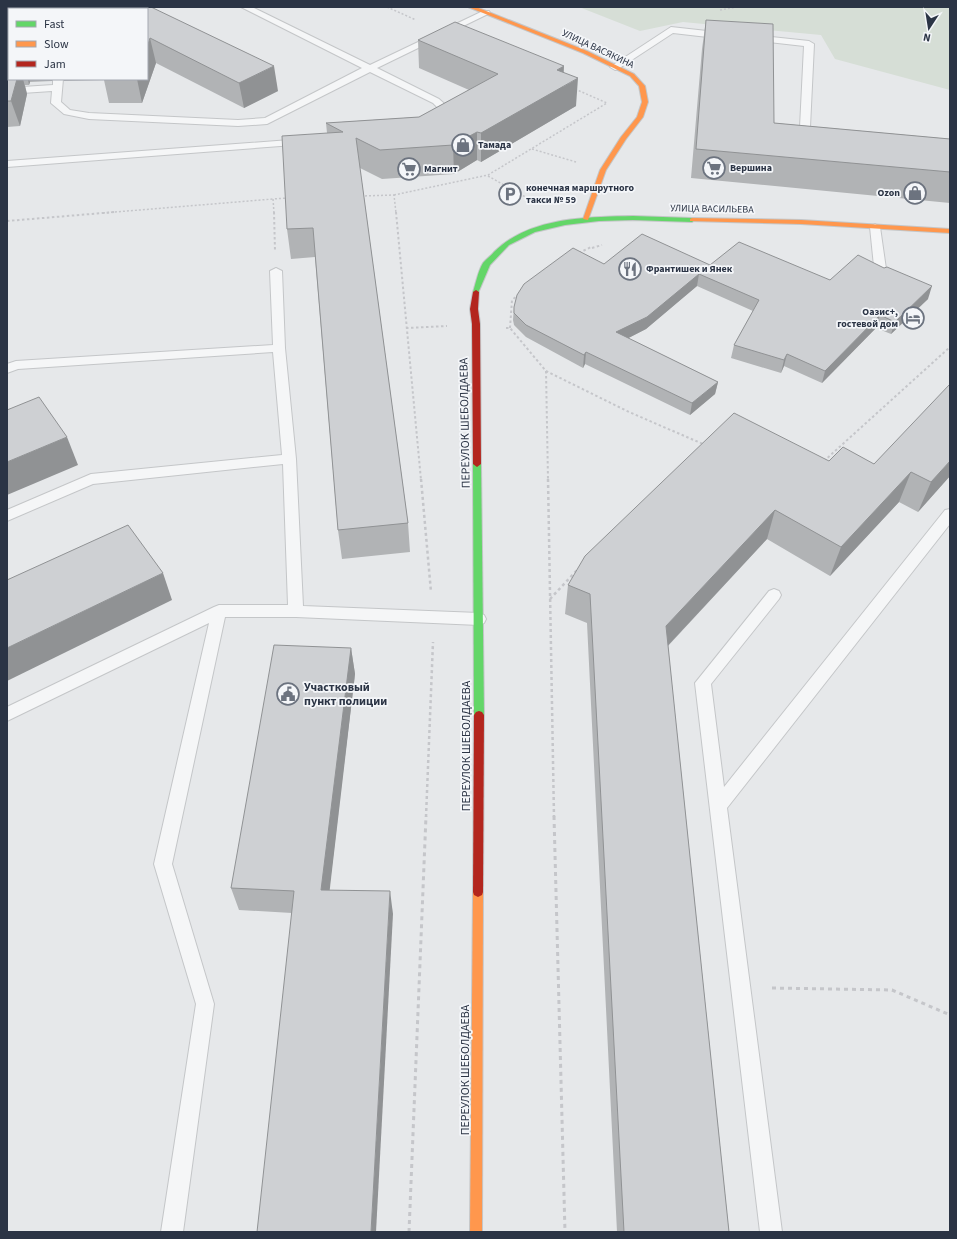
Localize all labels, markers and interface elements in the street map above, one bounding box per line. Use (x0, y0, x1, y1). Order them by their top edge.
legend (8, 8, 148, 80)
north arrow (909, 8, 949, 48)
text: Fast (44, 16, 64, 33)
street label: УЛИЦА ВАСЯКИНА (560, 26, 637, 72)
text: N (922, 29, 932, 45)
text: Slow (44, 36, 69, 53)
text: Jam (44, 56, 66, 73)
shop icon: Тамада (450, 132, 476, 158)
place label: Тамада (478, 138, 511, 152)
supermarket icon: Вершина (701, 155, 727, 181)
supermarket icon: Магнит (396, 156, 422, 182)
place label: Вершина (730, 161, 772, 175)
place label: Магнит (424, 162, 458, 176)
shop icon: Ozon (902, 180, 928, 206)
parking icon: конечная маршрутного такси № 59 (497, 181, 523, 207)
place label: конечная маршрутного такси № 59 (526, 181, 635, 207)
place label: Ozon (878, 186, 900, 200)
street label: УЛИЦА ВАСИЛЬЕВА (670, 201, 754, 217)
restaurant icon: Франтишек и Янек (617, 256, 643, 282)
place label: Франтишек и Янек (646, 262, 733, 276)
place label: Оазис+, гостевой дом (837, 305, 898, 331)
hotel icon: Оазис+, гостевой дом (900, 305, 926, 331)
street label: ПЕРЕУЛОК ШЕБОЛДАЕВА (455, 357, 475, 488)
place label: Участковый пункт полиции (304, 679, 387, 710)
street label: ПЕРЕУЛОК ШЕБОЛДАЕВА (458, 680, 475, 811)
public building icon: Участковый пункт полиции (275, 681, 301, 707)
street label: ПЕРЕУЛОК ШЕБОЛДАЕВА (457, 1004, 474, 1135)

